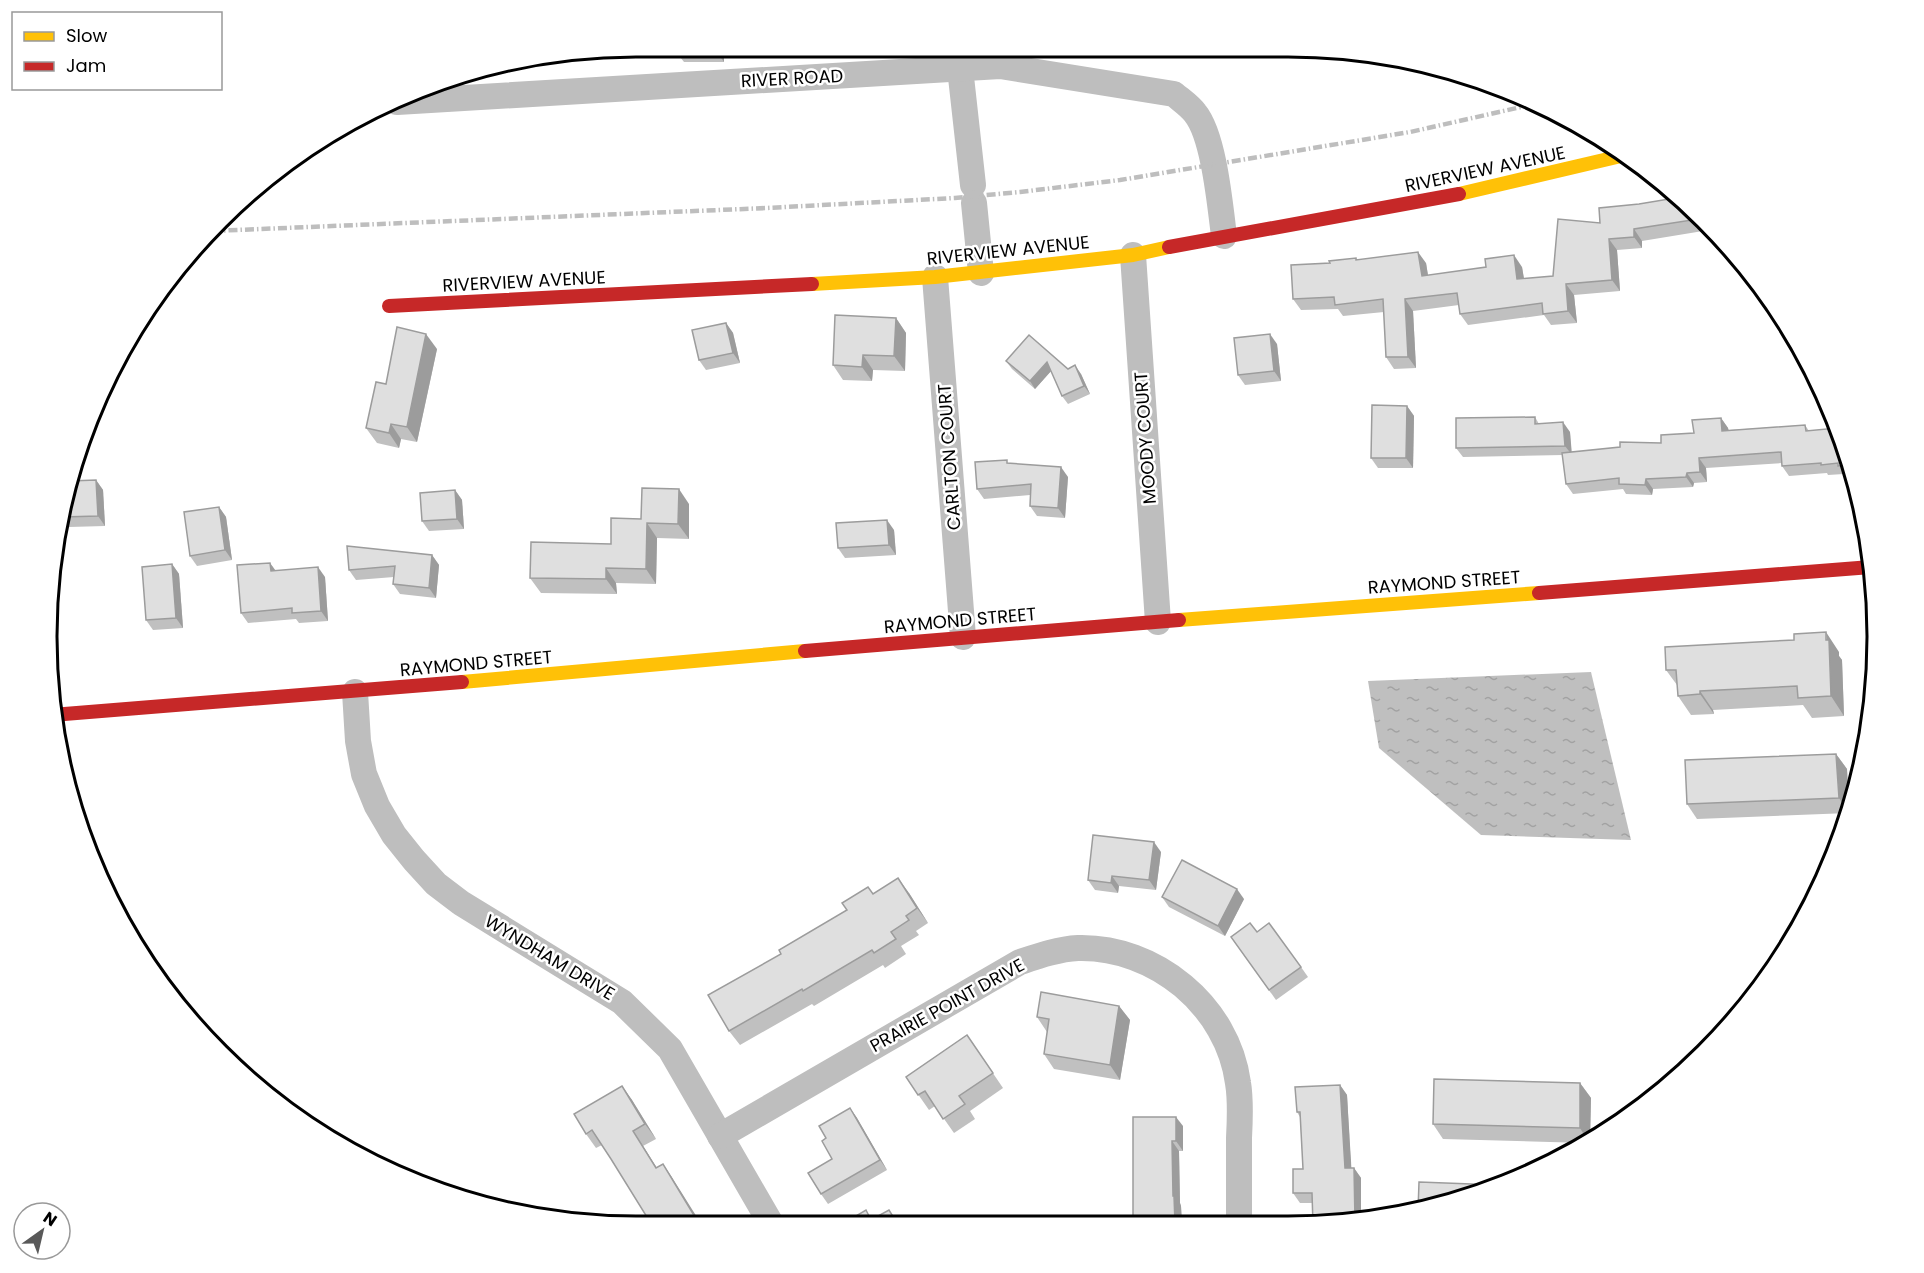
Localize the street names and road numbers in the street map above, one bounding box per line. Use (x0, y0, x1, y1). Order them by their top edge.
street label: RIVER ROAD (740, 63, 844, 93)
street label: RIVERVIEW AVENUE (1402, 140, 1568, 198)
street label: RIVERVIEW AVENUE (925, 229, 1091, 271)
street label: RIVERVIEW AVENUE (442, 264, 606, 298)
street label: MOODY COURT (1128, 371, 1162, 505)
street label: CARLTON COURT (931, 383, 967, 531)
street label: RAYMOND STREET (1367, 564, 1521, 600)
street label: RAYMOND STREET (883, 601, 1037, 639)
street label: RAYMOND STREET (399, 644, 553, 682)
street label: WYNDHAM DRIVE (480, 908, 620, 1006)
street label: PRAIRIE POINT DRIVE (865, 952, 1029, 1058)

